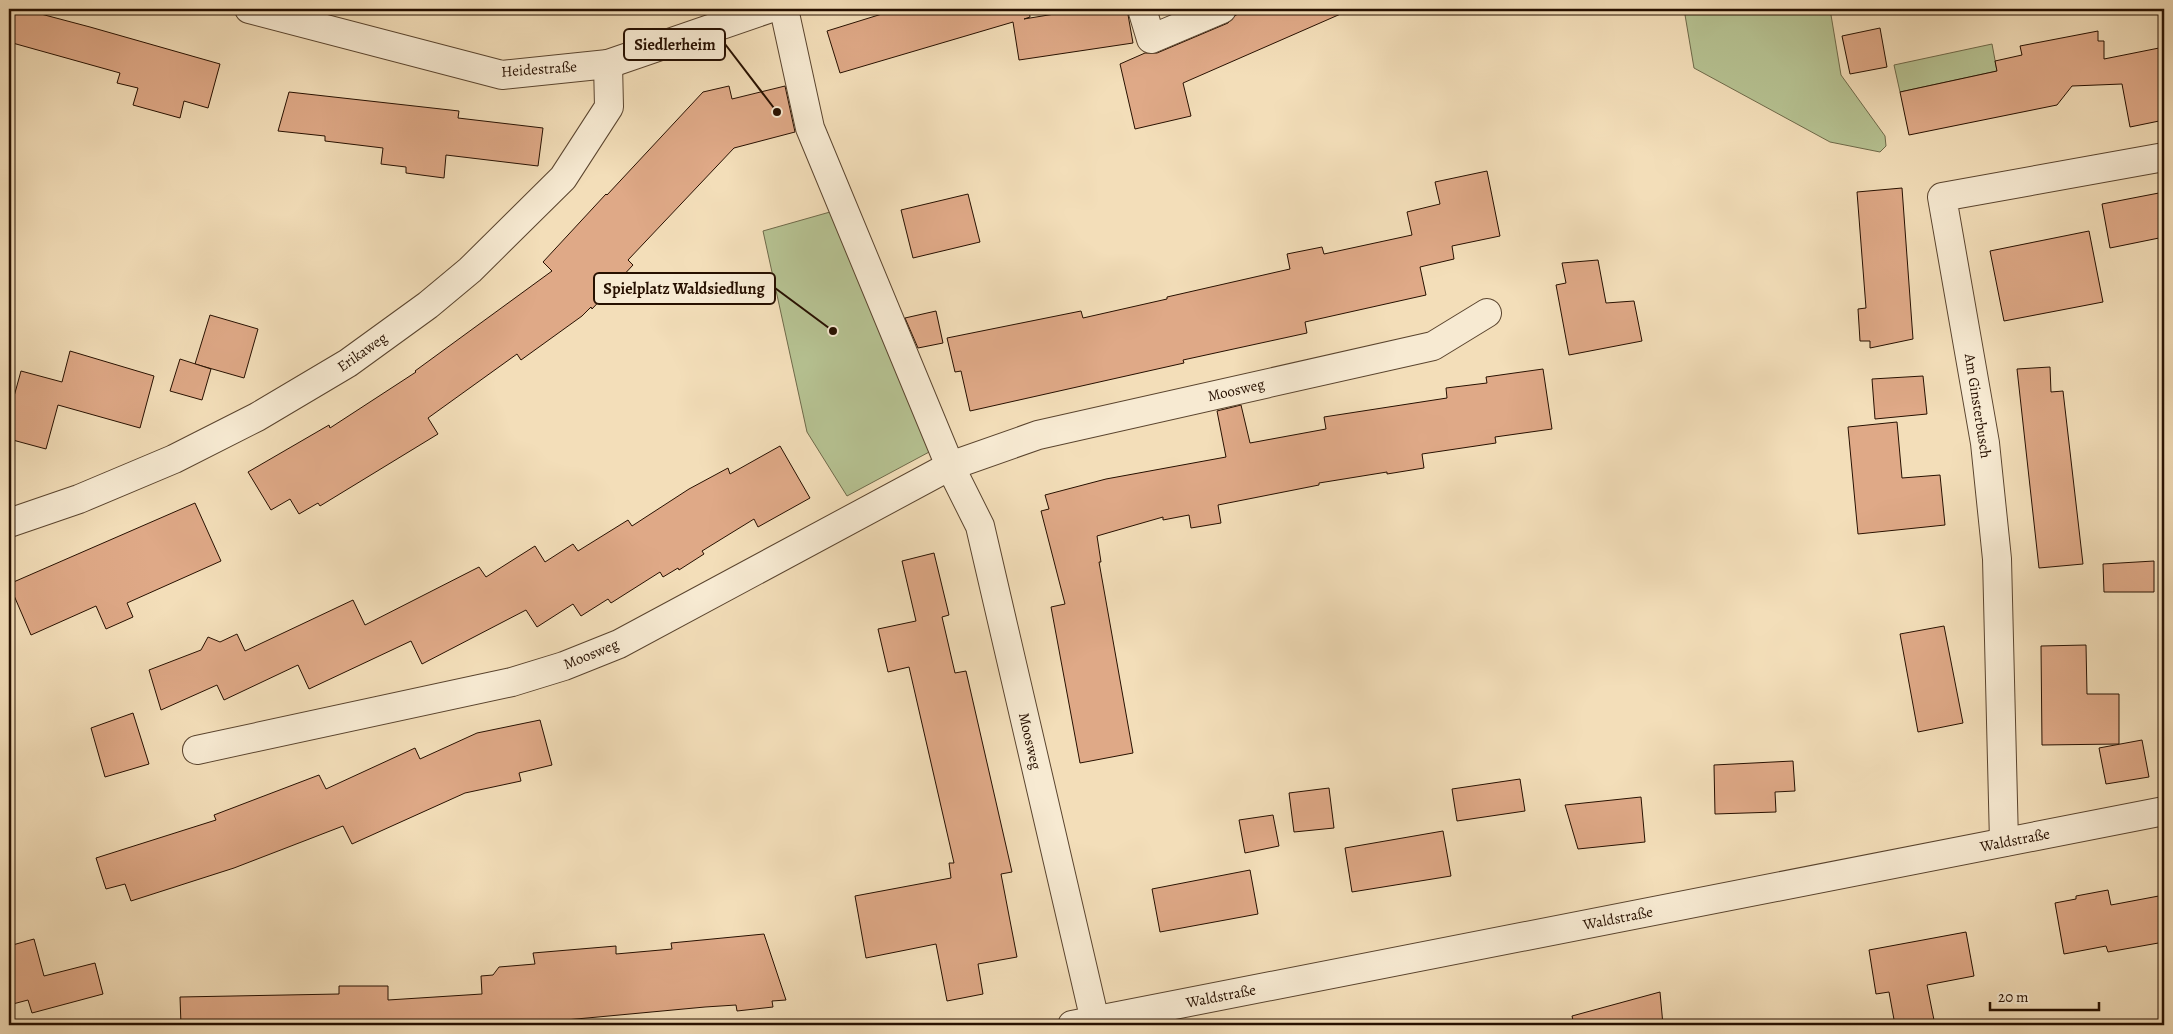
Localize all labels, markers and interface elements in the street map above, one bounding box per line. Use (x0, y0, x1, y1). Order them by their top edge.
callout: Siedlerheim (624, 29, 725, 60)
text: Siedlerheim (634, 34, 716, 56)
street label: Heidestraße (500, 56, 578, 82)
callout: Spielplatz Waldsiedlung (594, 273, 775, 304)
text: Spielplatz Waldsiedlung (603, 278, 766, 300)
street label: Erikaweg (333, 327, 391, 376)
street label: Am Ginsterbusch (1960, 351, 1996, 460)
street label: Moosweg (1206, 374, 1267, 406)
street label: Moosweg (560, 634, 622, 674)
street label: Moosweg (1014, 711, 1046, 772)
street label: Waldstraße (1977, 823, 2052, 857)
street label: Waldstraße (1580, 901, 1655, 935)
street label: Waldstraße (1183, 979, 1258, 1013)
scale bar (1990, 979, 2099, 1011)
text: 20 m (1998, 987, 2029, 1007)

